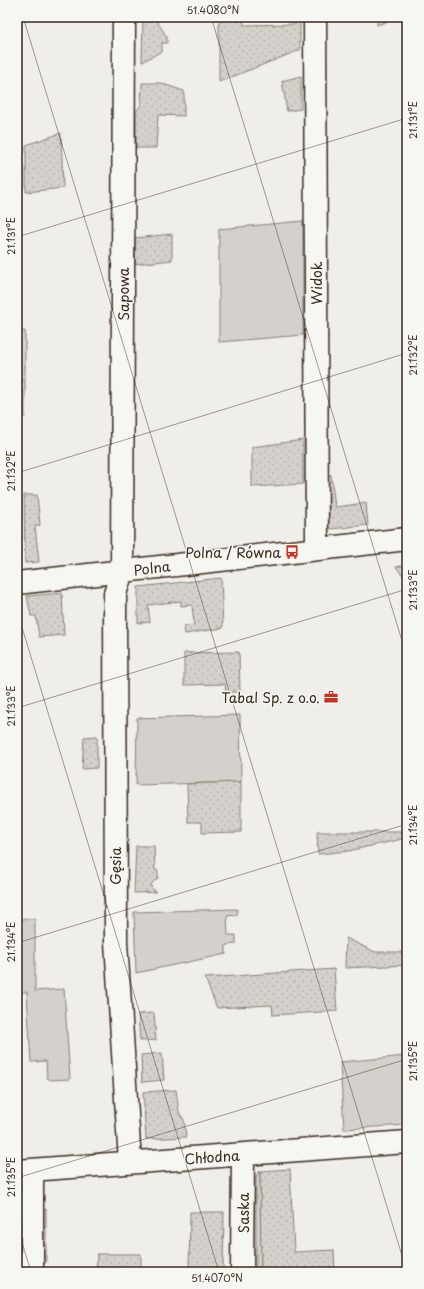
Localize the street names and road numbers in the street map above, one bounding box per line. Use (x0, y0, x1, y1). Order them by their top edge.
street label: Widok (306, 261, 327, 305)
street label: Sapowa (113, 267, 134, 321)
street label: Polna (132, 555, 172, 581)
street label: Gęsia (105, 847, 126, 885)
street label: Chłodna (184, 1145, 241, 1169)
street label: Saska (233, 1193, 254, 1233)

